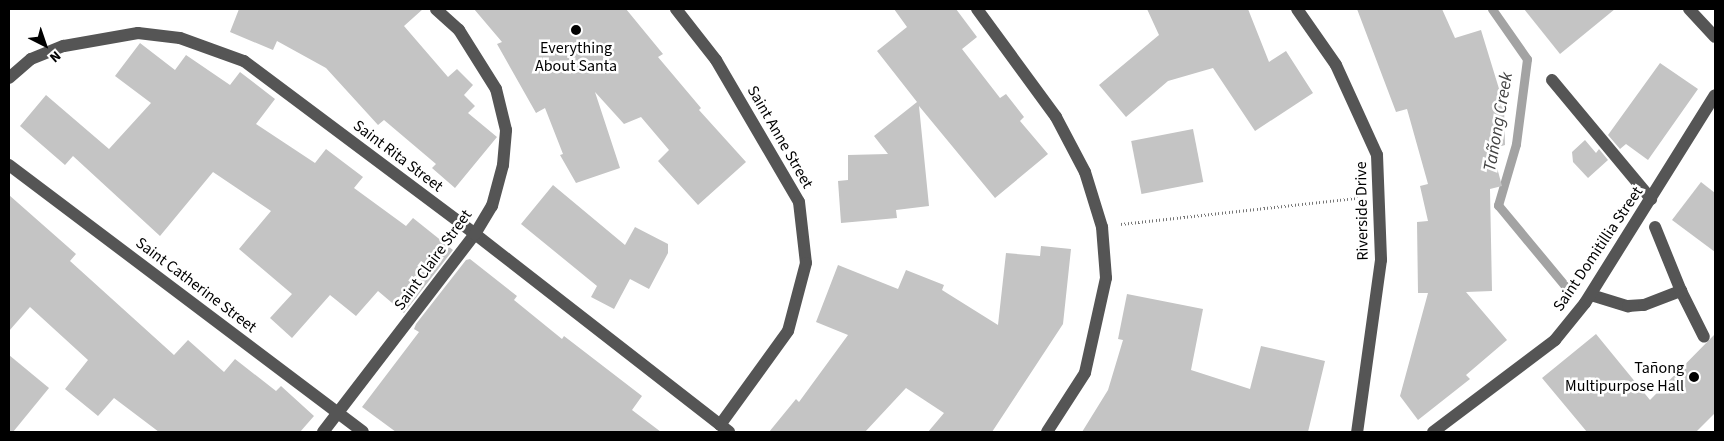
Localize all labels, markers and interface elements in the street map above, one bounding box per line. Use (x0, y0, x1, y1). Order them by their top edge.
north arrow (20, 20, 70, 70)
marker: Everything About Santa (570, 24, 582, 36)
place label: Everything About Santa (535, 38, 617, 76)
text: N (45, 46, 65, 67)
water label: Tañong Creek (1480, 71, 1518, 173)
street label: Saint Anne Street (743, 82, 817, 192)
street label: Saint Rita Street (349, 116, 447, 196)
street label: Riverside Drive (1352, 161, 1372, 261)
street label: Saint Domitillia Street (1549, 183, 1647, 315)
street label: Saint Claire Street (390, 206, 476, 314)
street label: Saint Catherine Street (132, 233, 260, 337)
place label: Tañong Multipurpose Hall (1565, 358, 1684, 396)
marker: Tañong Multipurpose Hall (1688, 371, 1700, 383)

